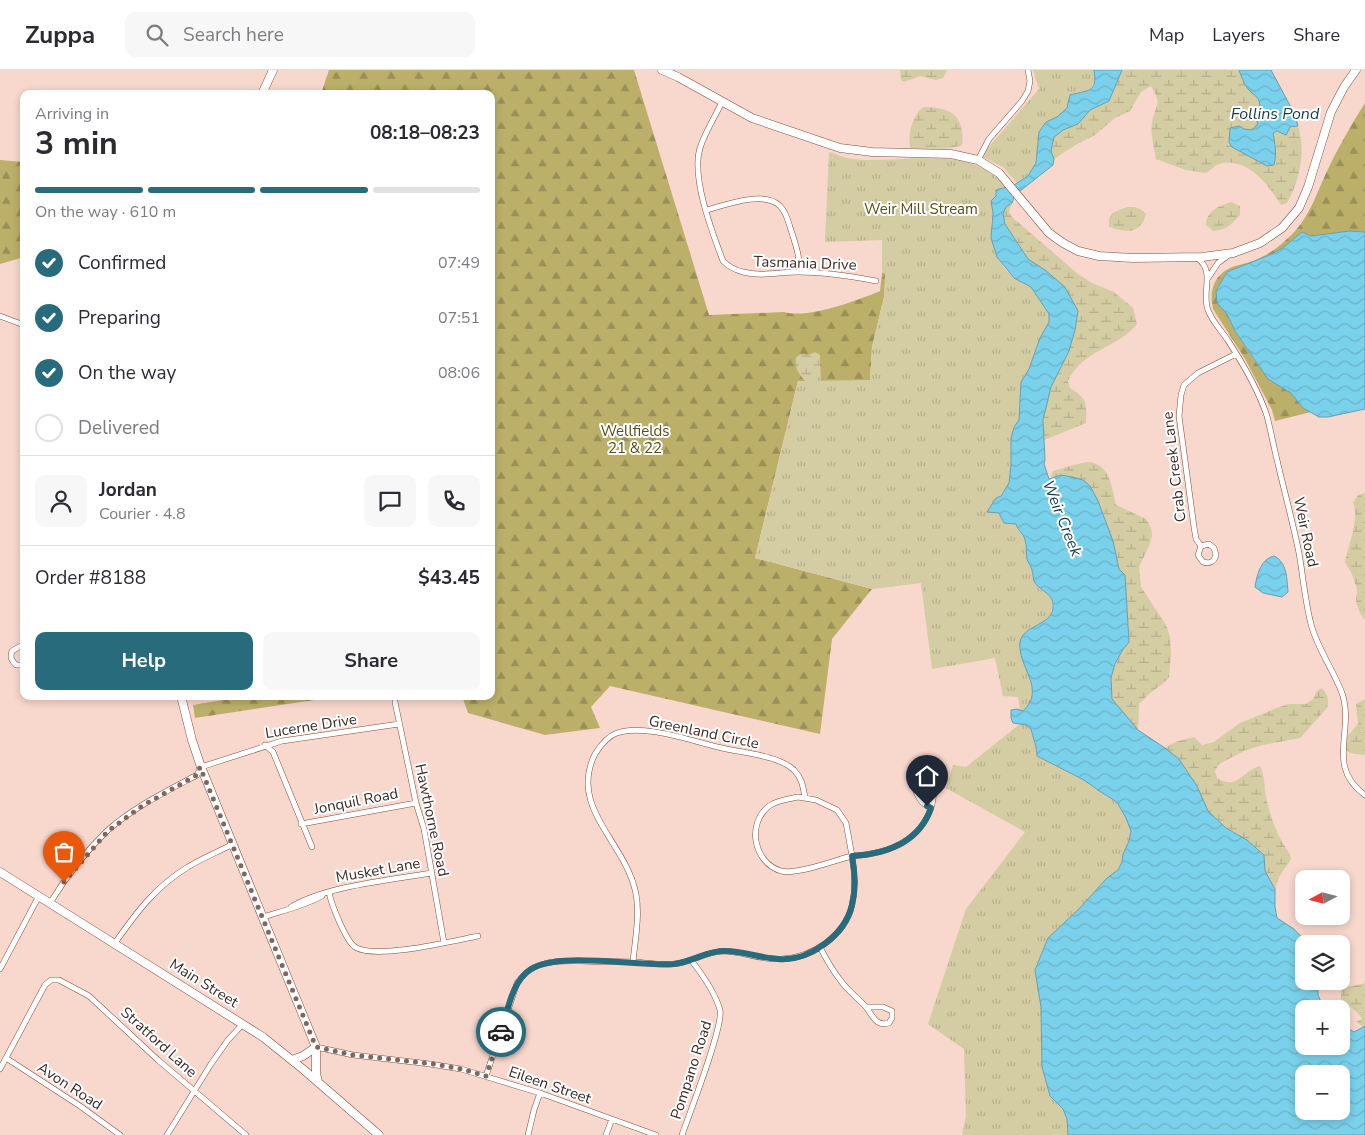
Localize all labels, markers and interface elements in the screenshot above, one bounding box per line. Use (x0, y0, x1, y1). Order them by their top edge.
search box (125, 12, 475, 57)
text: Zuppa (25, 19, 95, 51)
icon: search (143, 21, 171, 49)
text: Search here (183, 22, 284, 48)
text: Map (1149, 23, 1184, 47)
text: Layers (1212, 23, 1265, 47)
text: Share (1293, 23, 1340, 47)
text: Arriving in (35, 103, 109, 125)
water label: Follins Pond (1231, 103, 1320, 125)
text: 08:18–08:23 (370, 120, 480, 146)
text: 3 min (35, 122, 118, 165)
park label: Weir Mill Stream (864, 199, 978, 219)
text: On the way · 610 m (35, 201, 176, 223)
icon: check (35, 249, 63, 277)
text: Confirmed (78, 250, 166, 276)
street label: Tasmania Drive (753, 251, 857, 275)
text: 07:49 (438, 252, 480, 274)
icon: check (35, 304, 63, 332)
text: Preparing (78, 305, 161, 331)
text: 07:51 (438, 307, 480, 329)
icon: check (35, 359, 63, 387)
text: On the way (78, 360, 176, 386)
text: 08:06 (438, 362, 480, 384)
street label: Crab Creek Lane (1157, 411, 1191, 523)
text: Delivered (78, 415, 160, 441)
park label: Wellfields 21 & 22 (600, 421, 670, 458)
button: person (35, 475, 87, 527)
button: chat (364, 475, 416, 527)
button: phone (428, 475, 480, 527)
text: Jordan (99, 477, 157, 503)
water label: Weir Creek (1037, 477, 1088, 561)
street label: Weir Road (1289, 495, 1323, 569)
text: Courier · 4.8 (99, 503, 185, 525)
text: Order #8188 (35, 565, 146, 591)
text: $43.45 (418, 565, 480, 591)
button: Help (35, 632, 253, 690)
button: Share (263, 632, 480, 690)
street label: Lucerne Drive (264, 709, 358, 743)
street label: Greenland Circle (647, 711, 761, 753)
pin (906, 755, 948, 806)
street label: Hawthorne Road (410, 762, 454, 878)
icon: home (913, 762, 941, 790)
street label: Jonquil Road (311, 783, 400, 819)
pin (43, 831, 85, 882)
icon: bag (50, 838, 78, 866)
street label: Musket Lane (334, 853, 422, 887)
north arrow (1295, 870, 1350, 925)
map controls (1295, 870, 1350, 1120)
button: layers (1295, 935, 1350, 990)
street label: Main Street (166, 954, 243, 1012)
button: + (1295, 1000, 1350, 1055)
street label: Stratford Lane (116, 1002, 202, 1082)
courier (476, 1007, 526, 1057)
icon: car (487, 1018, 515, 1046)
street label: Pompano Road (666, 1018, 716, 1122)
street label: Avon Road (34, 1058, 106, 1114)
street label: Eileen Street (506, 1062, 595, 1109)
button: − (1295, 1065, 1350, 1120)

